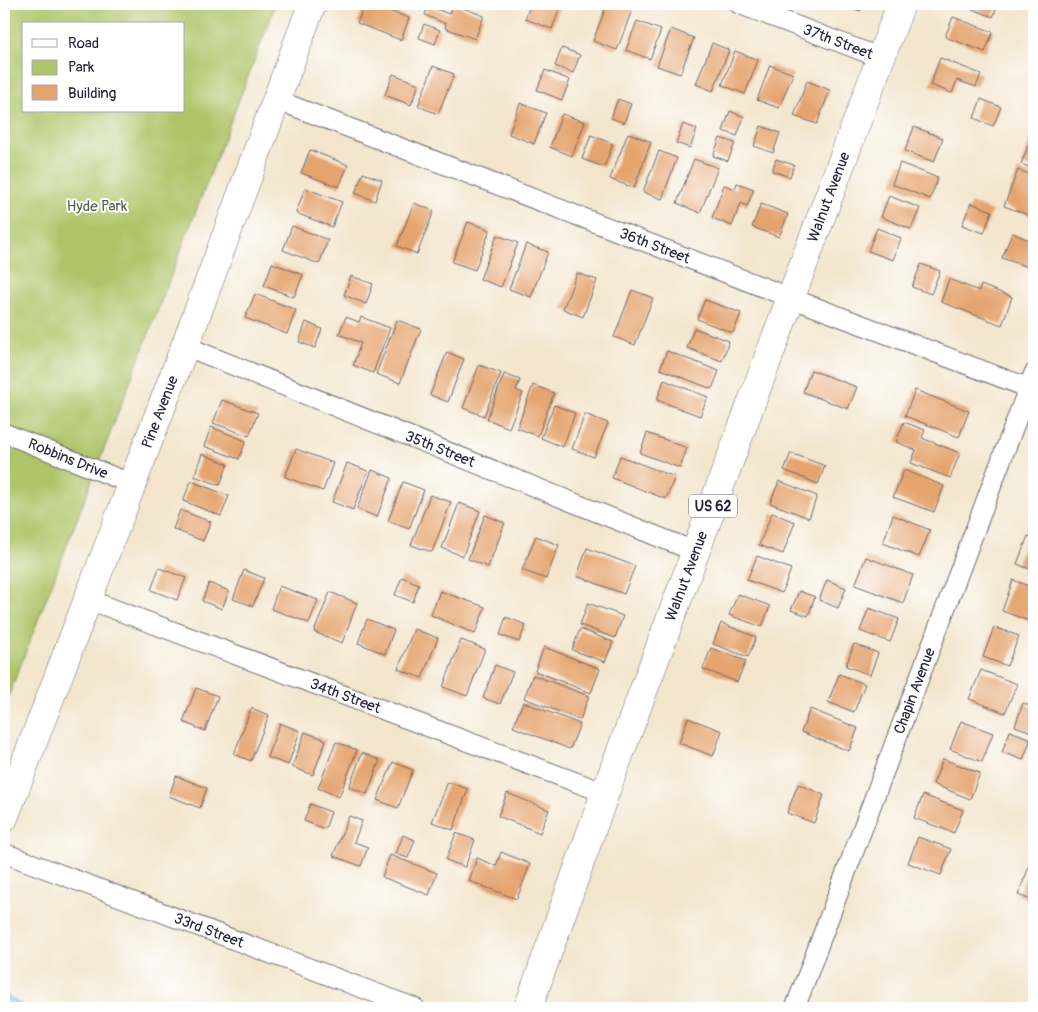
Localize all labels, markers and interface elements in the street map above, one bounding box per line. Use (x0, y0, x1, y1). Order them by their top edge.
street label: 37th Street (800, 20, 877, 64)
legend (22, 22, 185, 112)
text: Road (68, 34, 99, 53)
text: Park (68, 58, 95, 77)
text: Building (68, 84, 116, 103)
street label: Walnut Avenue (803, 149, 854, 245)
park label: Hyde Park (67, 197, 128, 216)
street label: 36th Street (617, 223, 694, 268)
street label: Pine Avenue (137, 372, 182, 451)
street label: 35th Street (402, 426, 479, 472)
street label: Robbins Drive (25, 434, 111, 483)
road number: US 62 (689, 494, 737, 518)
street label: Walnut Avenue (661, 528, 712, 624)
street label: Chapin Avenue (890, 644, 940, 737)
street label: 34th Street (307, 674, 384, 718)
street label: 33rd Street (171, 908, 247, 952)

